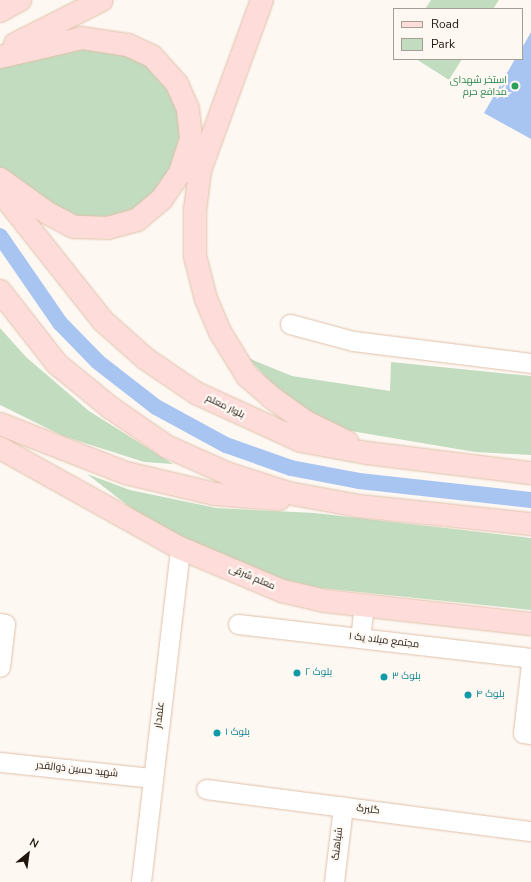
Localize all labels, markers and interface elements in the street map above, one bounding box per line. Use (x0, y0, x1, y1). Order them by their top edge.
legend (393, 8, 523, 60)
text: Road (431, 16, 459, 32)
text: Park (431, 36, 455, 52)
place label: استخر شهدای مدافع حرم (450, 74, 507, 98)
marker: استخر شهدای مدافع حرم (510, 81, 520, 91)
street label: بلوار معلم (204, 392, 246, 422)
street label: معلم شرقی (227, 563, 277, 593)
street label: مجتمع میلاد یک ۱ (348, 631, 420, 651)
place label: بلوک ۲ (305, 667, 332, 679)
marker: بلوک ۲ (292, 668, 302, 678)
place label: بلوک ۳ (392, 671, 421, 683)
marker: بلوک ۳ (379, 672, 389, 682)
place label: بلوک ۴ (476, 689, 505, 701)
marker: بلوک ۴ (463, 690, 473, 700)
street label: علمدار (152, 701, 168, 729)
place label: بلوک ۱ (225, 727, 250, 739)
marker: بلوک ۱ (212, 728, 222, 738)
street label: شهید حسین ذوالقدر (35, 760, 119, 780)
street label: گلبرگ (356, 803, 380, 817)
street label: شباهنگ (330, 827, 346, 861)
north arrow (8, 834, 48, 874)
text: N (27, 835, 41, 852)

